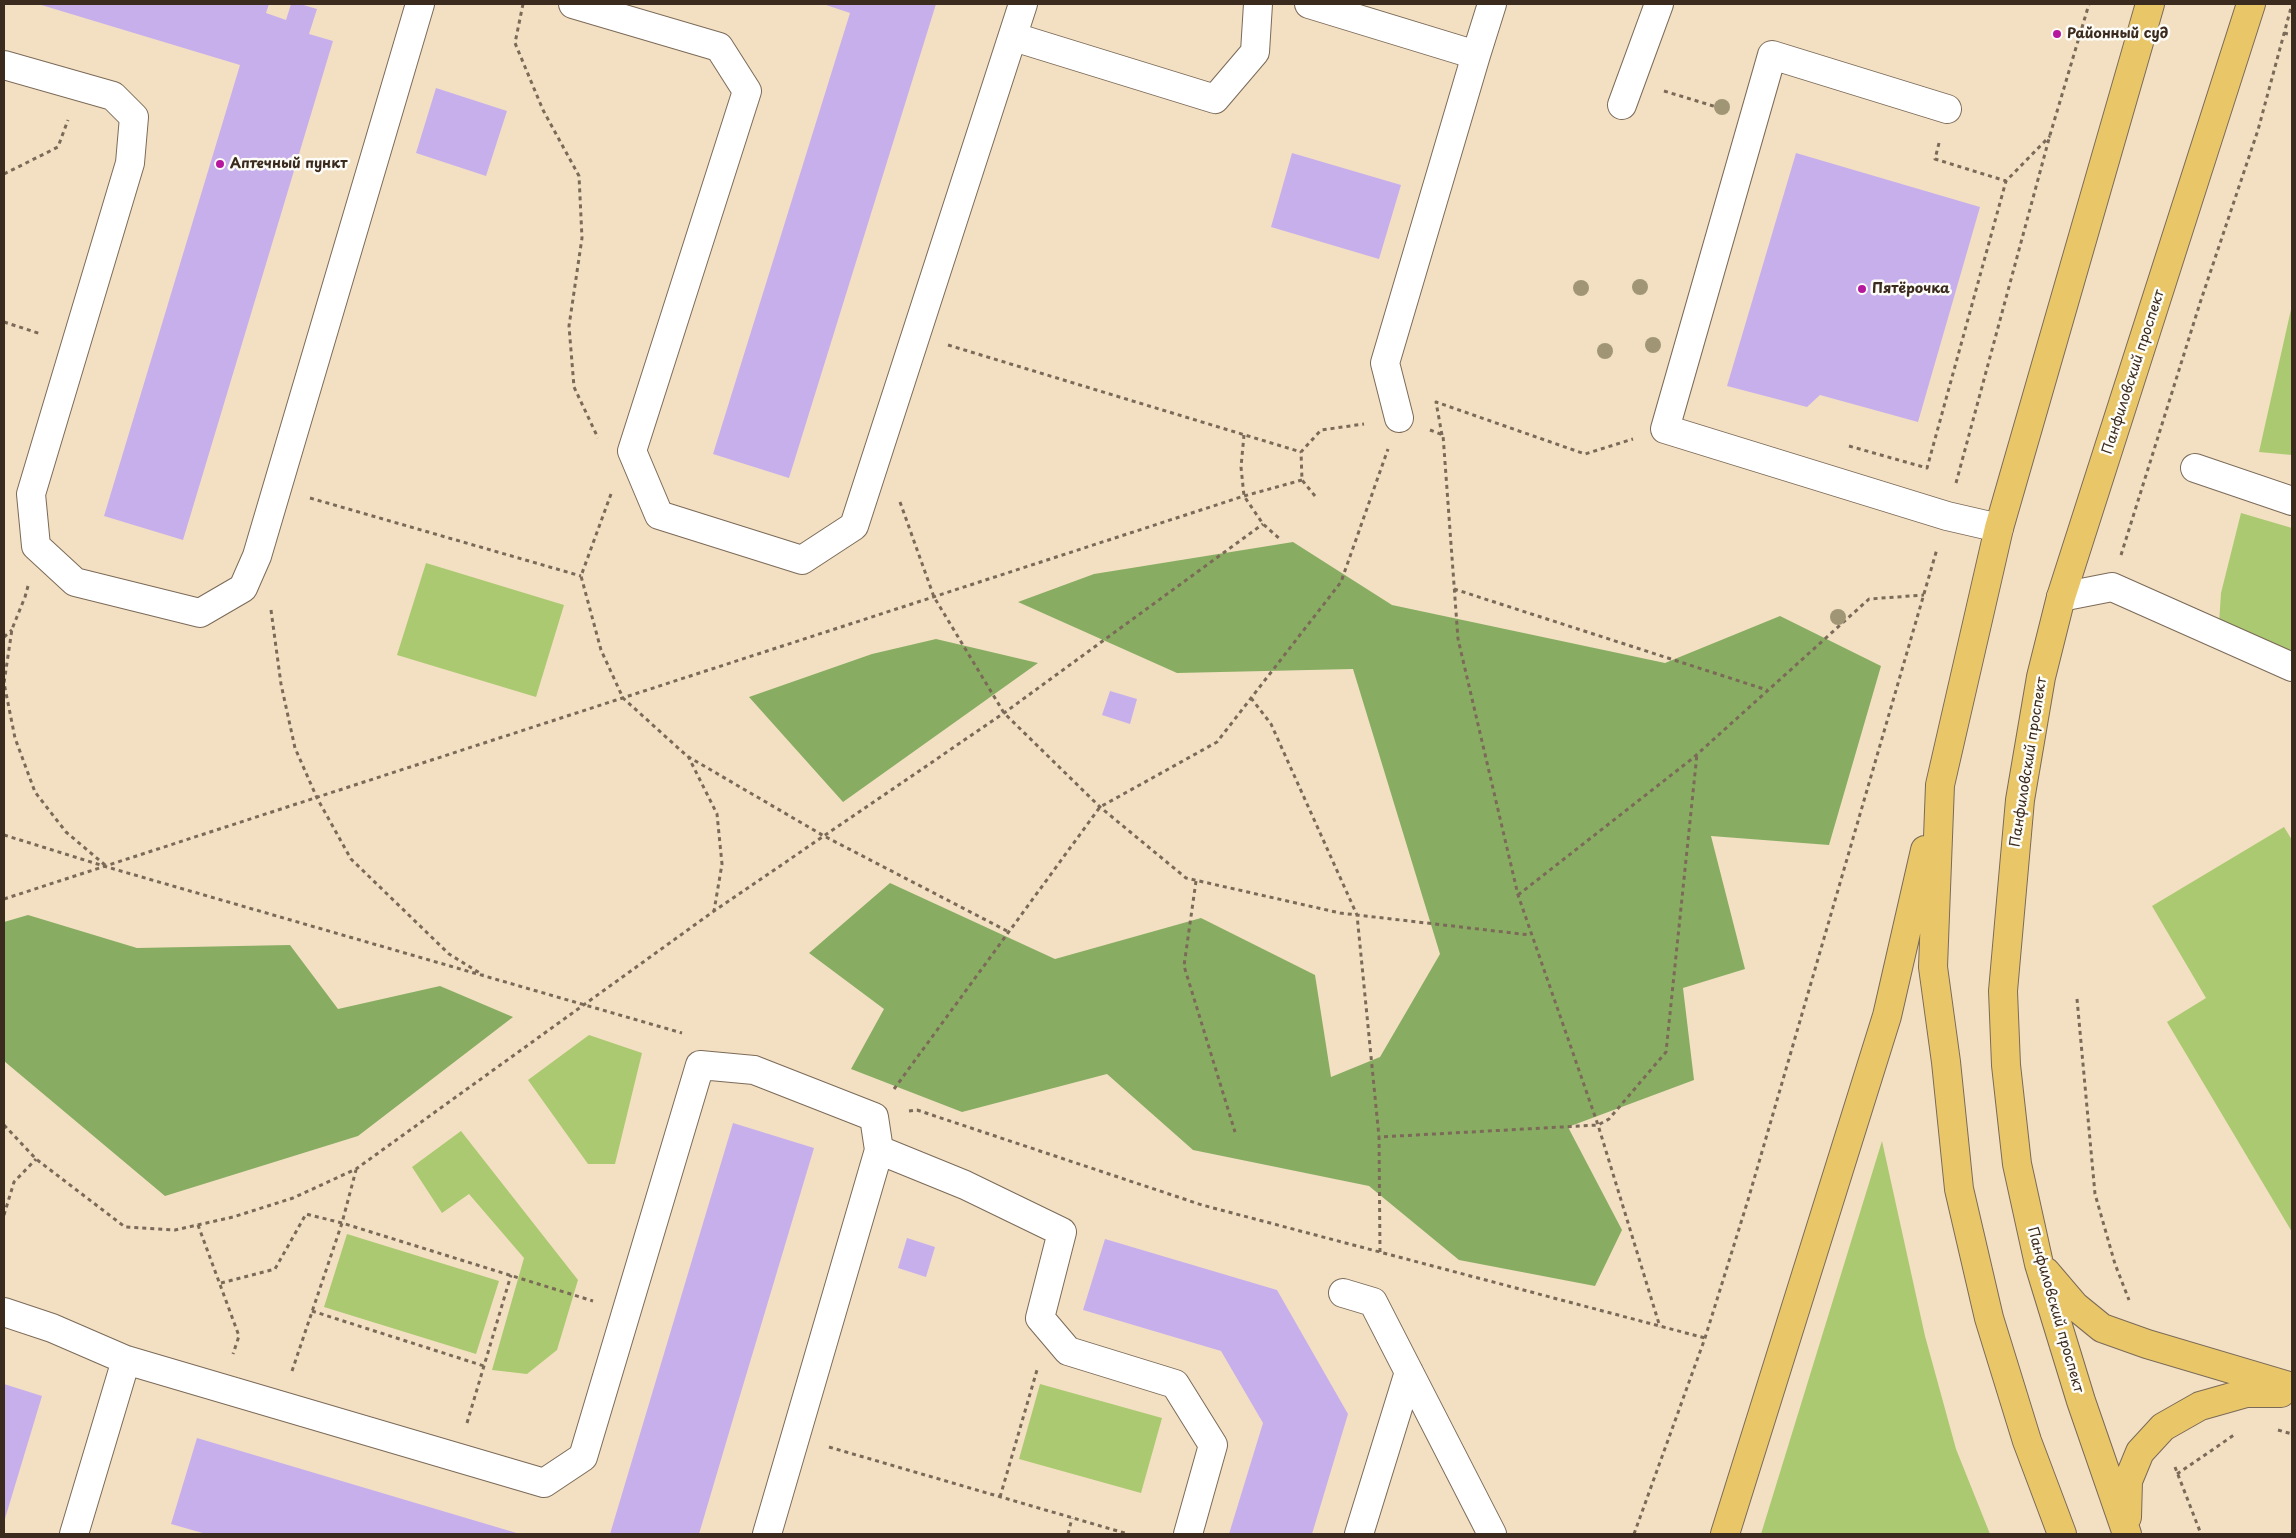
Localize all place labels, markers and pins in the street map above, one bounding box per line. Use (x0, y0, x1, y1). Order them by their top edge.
place label: Районный суд (2067, 26, 2168, 42)
marker: Районный суд (2051, 28, 2063, 40)
place label: Аптечный пункт (230, 156, 347, 172)
marker: Аптечный пункт (214, 158, 226, 170)
place label: Пятёрочка (1872, 281, 1950, 297)
marker: Пятёрочка (1856, 283, 1868, 295)

